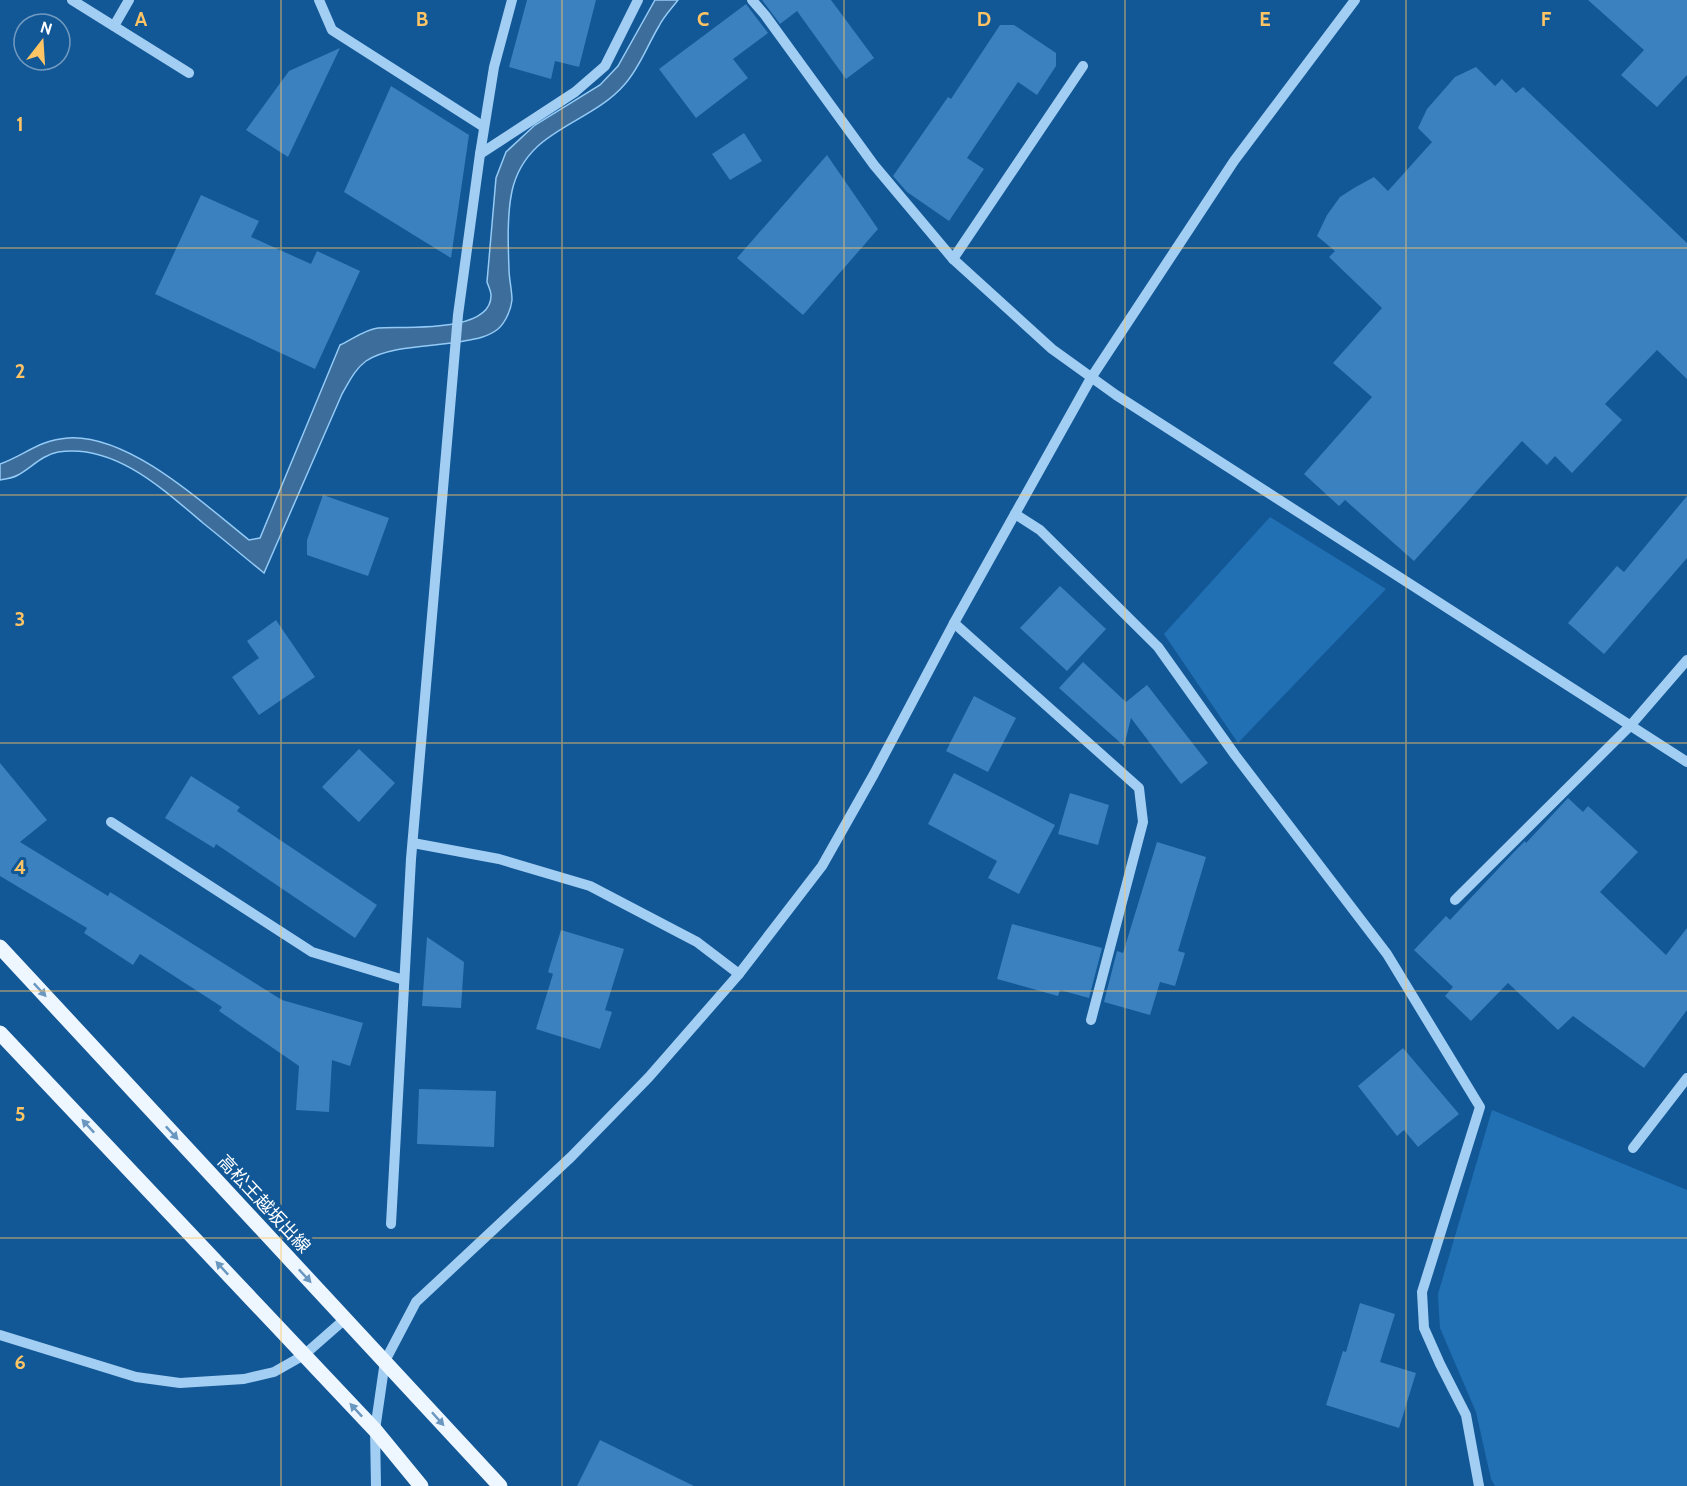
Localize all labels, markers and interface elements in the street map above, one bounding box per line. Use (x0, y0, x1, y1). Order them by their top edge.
text: A (135, 7, 148, 31)
text: B (416, 7, 428, 31)
text: C (697, 7, 709, 31)
text: D (977, 7, 991, 31)
text: E (1259, 7, 1271, 31)
text: F (1541, 7, 1552, 31)
north arrow (12, 12, 72, 72)
text: N (38, 17, 54, 39)
text: 1 (16, 112, 24, 136)
text: 2 (15, 359, 25, 383)
text: 3 (15, 607, 25, 631)
text: 4 (14, 855, 26, 879)
one-way arrow (33, 982, 46, 997)
text: 5 (15, 1102, 25, 1126)
one-way arrow (81, 1119, 95, 1134)
one-way arrow (165, 1126, 179, 1141)
street label: 高松王越坂出線 (213, 1150, 315, 1258)
one-way arrow (215, 1261, 229, 1276)
one-way arrow (298, 1269, 312, 1284)
text: 6 (14, 1350, 26, 1374)
one-way arrow (350, 1403, 363, 1418)
one-way arrow (431, 1411, 444, 1426)

